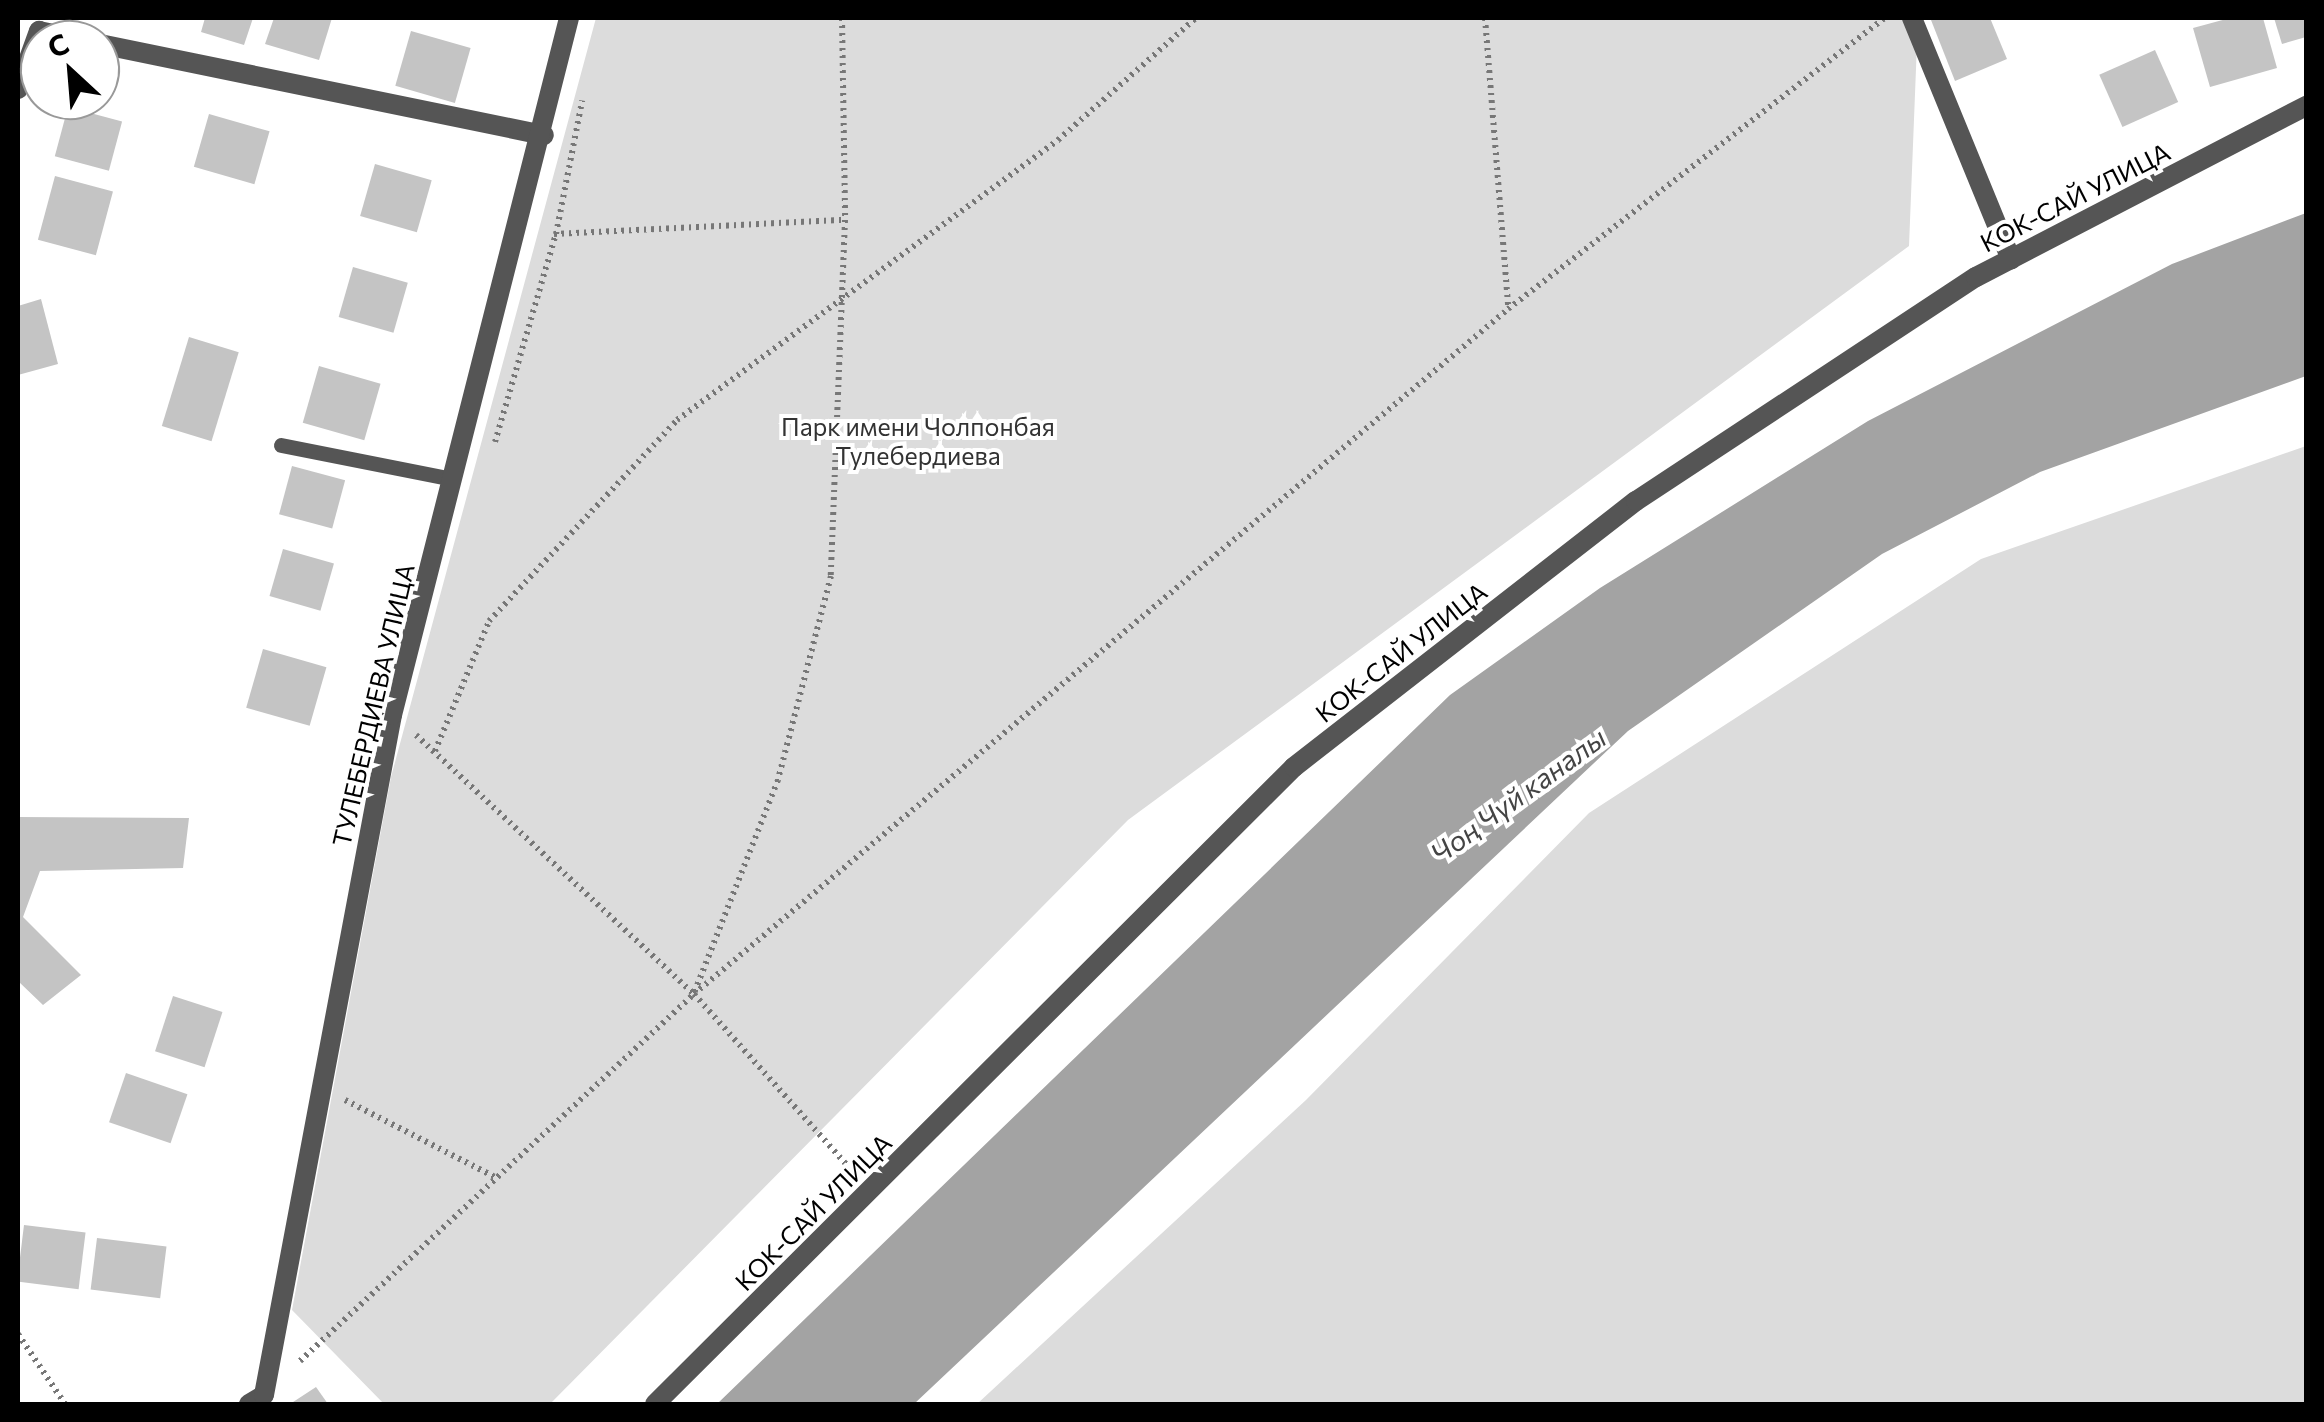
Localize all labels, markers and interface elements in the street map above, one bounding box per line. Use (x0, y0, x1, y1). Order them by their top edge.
north arrow (20, 20, 120, 120)
text: С (42, 25, 74, 64)
street label: КОК-САЙ УЛИЦА (1975, 136, 2175, 258)
park label: Парк имени Чолпонбая Тулебердиева (781, 412, 1055, 471)
street label: ТУЛЕБЕРДИЕВА УЛИЦА (326, 561, 420, 849)
street label: КОК-САЙ УЛИЦА (1309, 576, 1493, 728)
water label: Чоң Чүй каналы (1424, 720, 1612, 870)
street label: КОК-САЙ УЛИЦА (729, 1128, 897, 1296)

